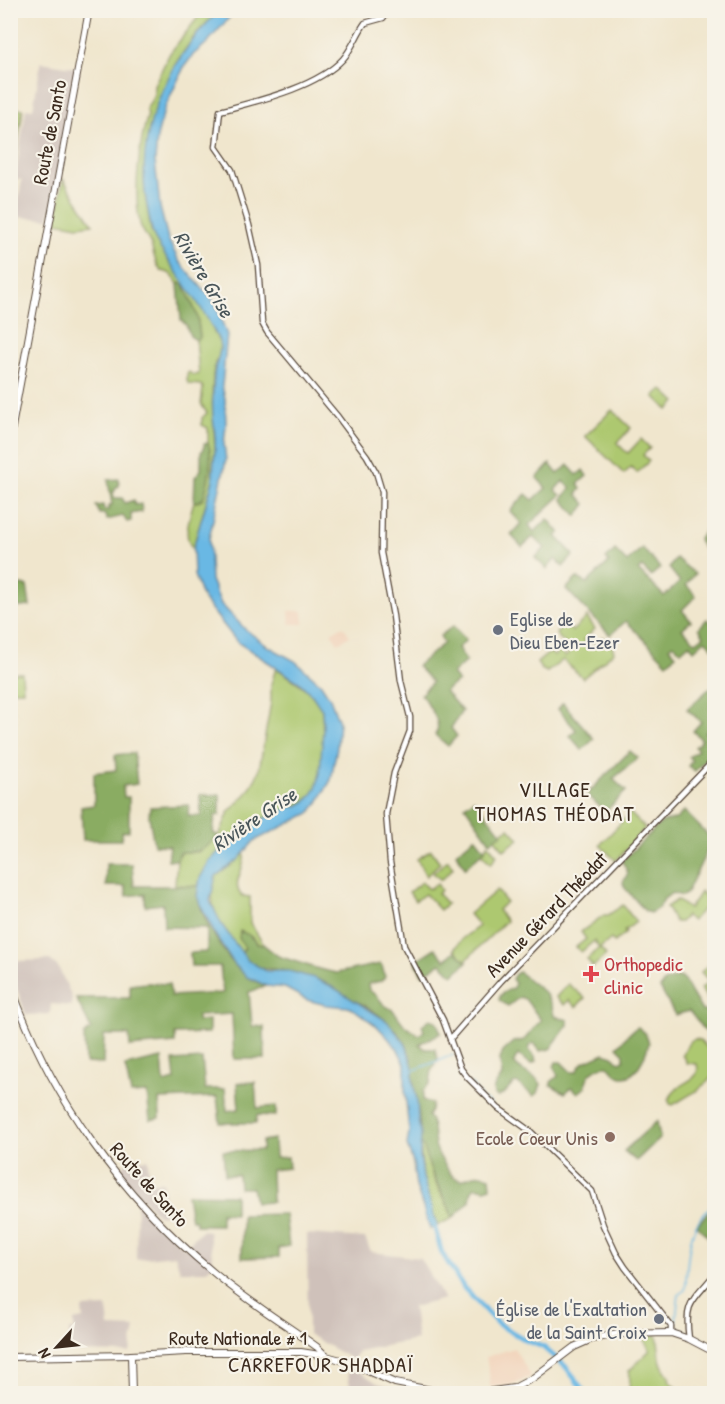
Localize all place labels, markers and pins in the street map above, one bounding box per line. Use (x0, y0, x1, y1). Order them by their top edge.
place label: Eglise de Dieu Eben-Ezer (510, 605, 620, 655)
marker: Eglise de Dieu Eben-Ezer (491, 623, 505, 637)
place label: Orthopedic clinic (604, 950, 683, 1000)
marker: Orthopedic clinic (582, 965, 600, 983)
place label: Ecole Coeur Unis (476, 1124, 598, 1151)
marker: Ecole Coeur Unis (603, 1130, 617, 1144)
place label: Église de l'Exaltation de la Saint Croix (496, 1295, 647, 1345)
marker: Église de l'Exaltation de la Saint Croix (652, 1312, 666, 1326)

